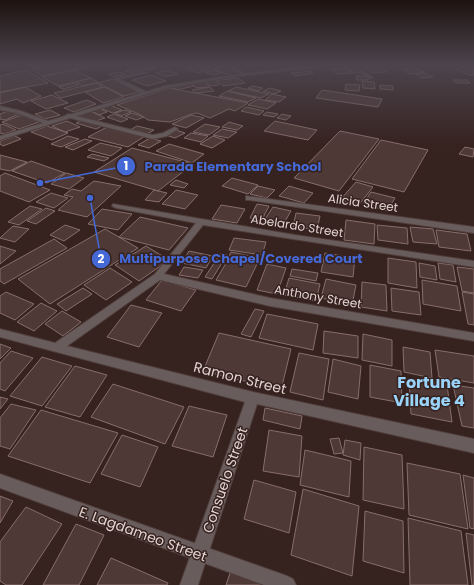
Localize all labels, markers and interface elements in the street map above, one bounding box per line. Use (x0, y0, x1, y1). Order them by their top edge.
callout: Parada Elementary School (116, 154, 329, 179)
text: 1 (124, 157, 128, 174)
text: Parada Elementary School (145, 157, 322, 176)
street label: Alicia Street (327, 189, 399, 216)
street label: Abelardo Street (250, 210, 344, 241)
callout: Multipurpose Chapel/Covered Court (91, 246, 370, 271)
text: Multipurpose Chapel/Covered Court (119, 249, 363, 268)
text: 2 (98, 250, 105, 267)
street label: Anthony Street (273, 280, 363, 313)
street label: Ramon Street (191, 357, 289, 399)
district label: Fortune Village 4 (393, 371, 465, 412)
street label: Consuelo Street (198, 424, 252, 536)
street label: E. Lagdameo Street (76, 502, 210, 566)

